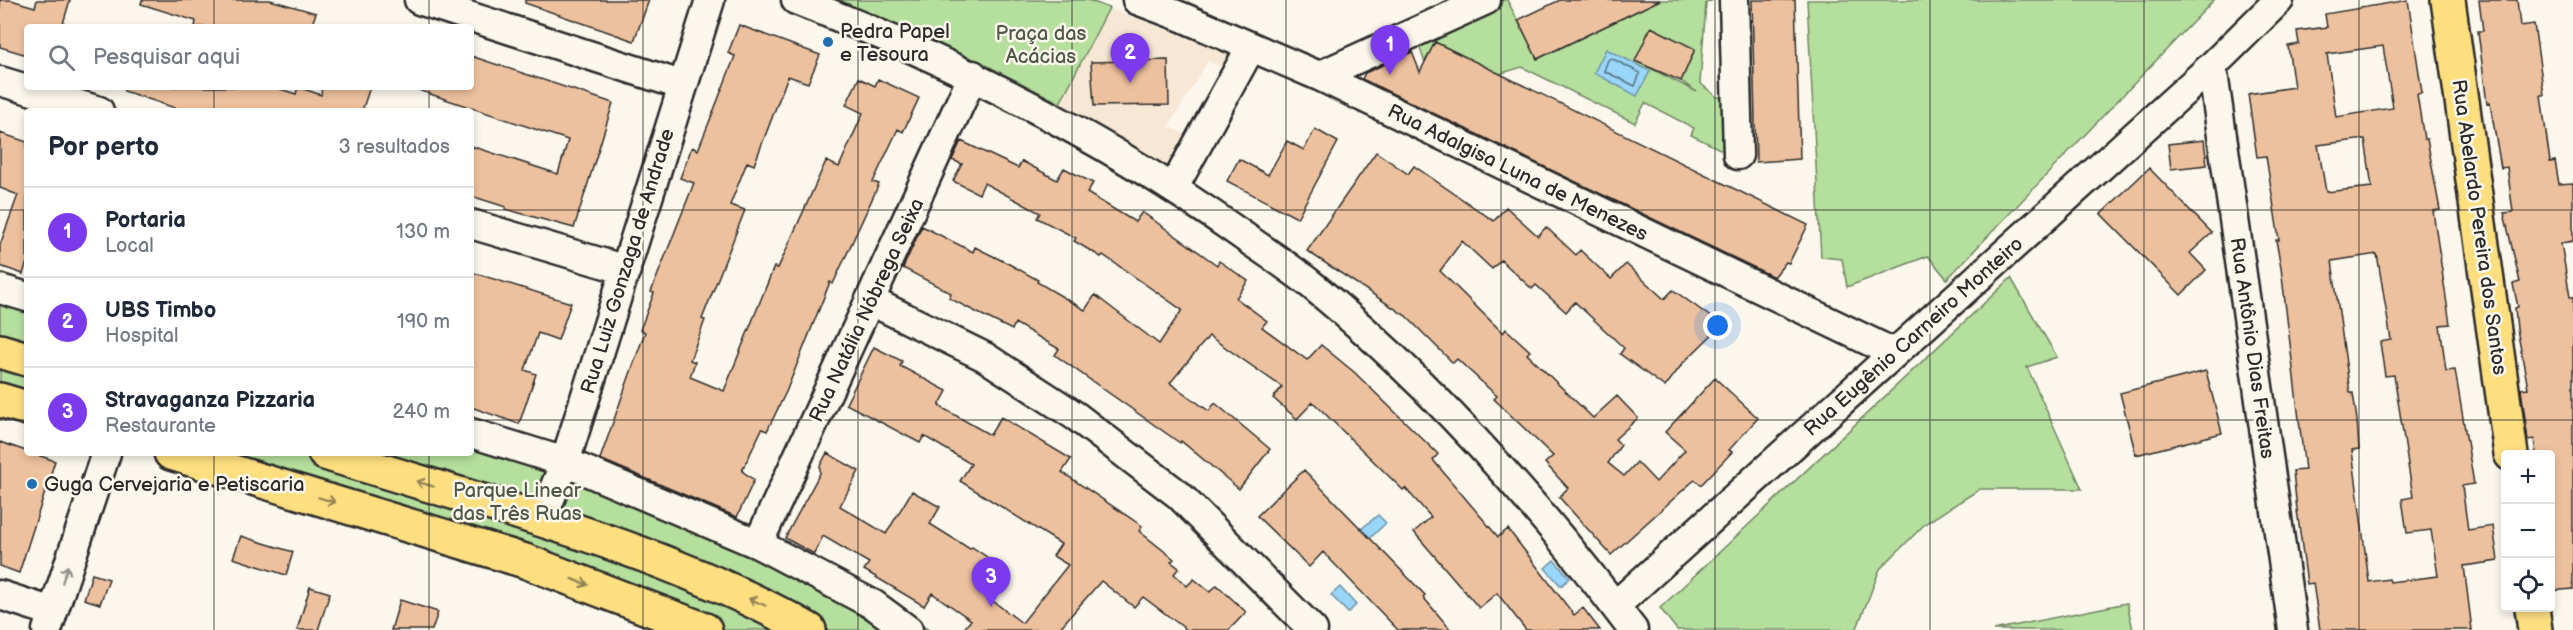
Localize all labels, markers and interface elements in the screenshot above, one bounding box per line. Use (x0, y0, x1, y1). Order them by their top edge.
place label: Pedra Papel e Tesoura (840, 20, 950, 67)
park label: Praça das Acácias (996, 22, 1086, 69)
search box (24, 24, 474, 90)
pin: 1 (1370, 26, 1410, 75)
pin: 2 (1110, 34, 1150, 83)
marker: Pedra Papel e Tesoura (821, 35, 835, 49)
icon: search (45, 41, 78, 74)
text: Pesquisar aqui (93, 44, 240, 71)
street label: Rua Abelardo Pereira dos Santos (2446, 78, 2512, 376)
street label: Rua Adalgisa Luna de Menezes (1384, 99, 1652, 247)
street label: Rua Luiz Gonzaga de Andrade (576, 126, 680, 397)
text: Por perto (48, 132, 159, 163)
text: 3 resultados (339, 135, 450, 159)
street label: Rua Natália Nóbrega Seixa (804, 195, 929, 426)
text: Portaria (105, 207, 186, 234)
text: 1 (63, 220, 72, 244)
text: 130 m (396, 220, 450, 244)
street label: Rua Eugênio Carneiro Monteiro (1799, 232, 2028, 442)
text: Local (105, 234, 154, 258)
street label: Rua Antônio Dias Freitas (2225, 236, 2279, 460)
text: UBS Timbo (105, 297, 216, 324)
text: 2 (62, 310, 73, 334)
text: 190 m (397, 310, 450, 334)
your location (1703, 311, 1732, 340)
text: Hospital (105, 324, 178, 348)
text: Stravaganza Pizzaria (105, 387, 315, 414)
text: 3 (62, 400, 73, 424)
text: 240 m (393, 400, 450, 424)
text: Restaurante (105, 414, 216, 438)
map controls (2501, 450, 2555, 612)
button: + (2501, 450, 2555, 504)
place label: Guga Cervejaria e Petiscaria (44, 473, 304, 497)
marker: Guga Cervejaria e Petiscaria (25, 477, 39, 491)
one-way arrow (416, 478, 435, 489)
park label: Parque Linear das Três Ruas (452, 479, 582, 526)
one-way arrow (317, 495, 336, 506)
button: − (2501, 504, 2555, 558)
pin: 3 (972, 558, 1010, 607)
button: locate (2501, 558, 2555, 612)
one-way arrow (60, 565, 71, 584)
one-way arrow (570, 577, 589, 588)
one-way arrow (749, 596, 767, 607)

